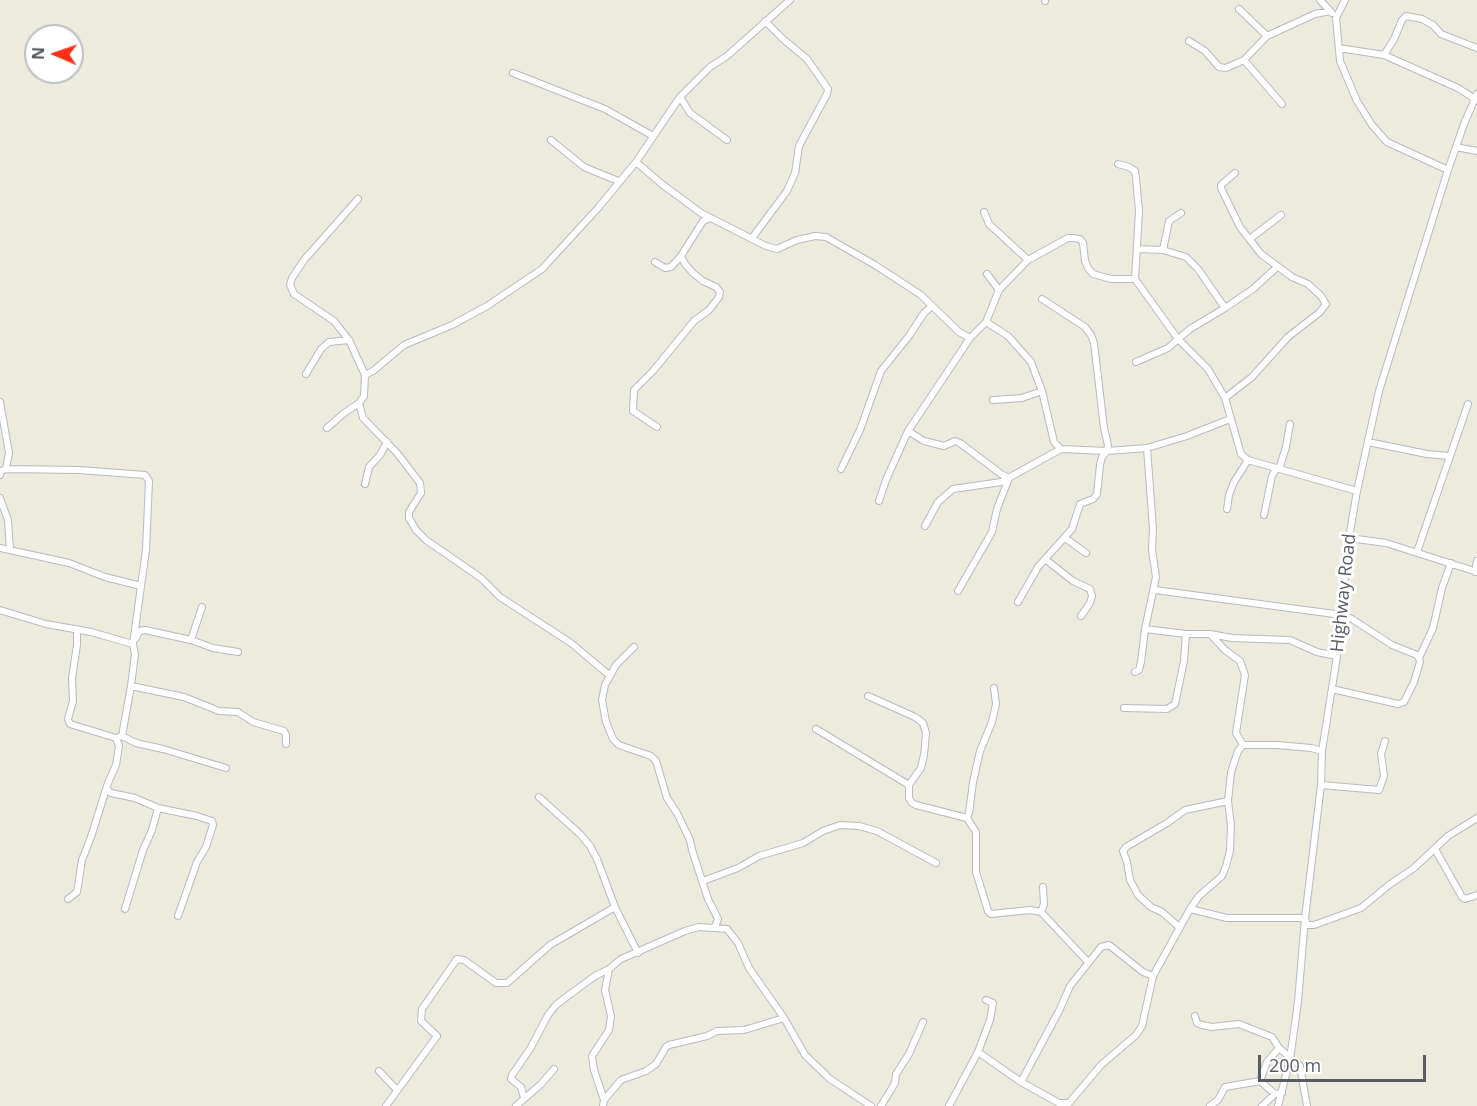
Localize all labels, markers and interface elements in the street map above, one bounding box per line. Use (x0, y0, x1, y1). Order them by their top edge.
north arrow (24, 24, 84, 84)
text: N (27, 47, 49, 60)
street label: Highway Road (1327, 533, 1361, 653)
scale bar (1261, 1043, 1429, 1081)
text: 200 m (1269, 1053, 1321, 1077)

